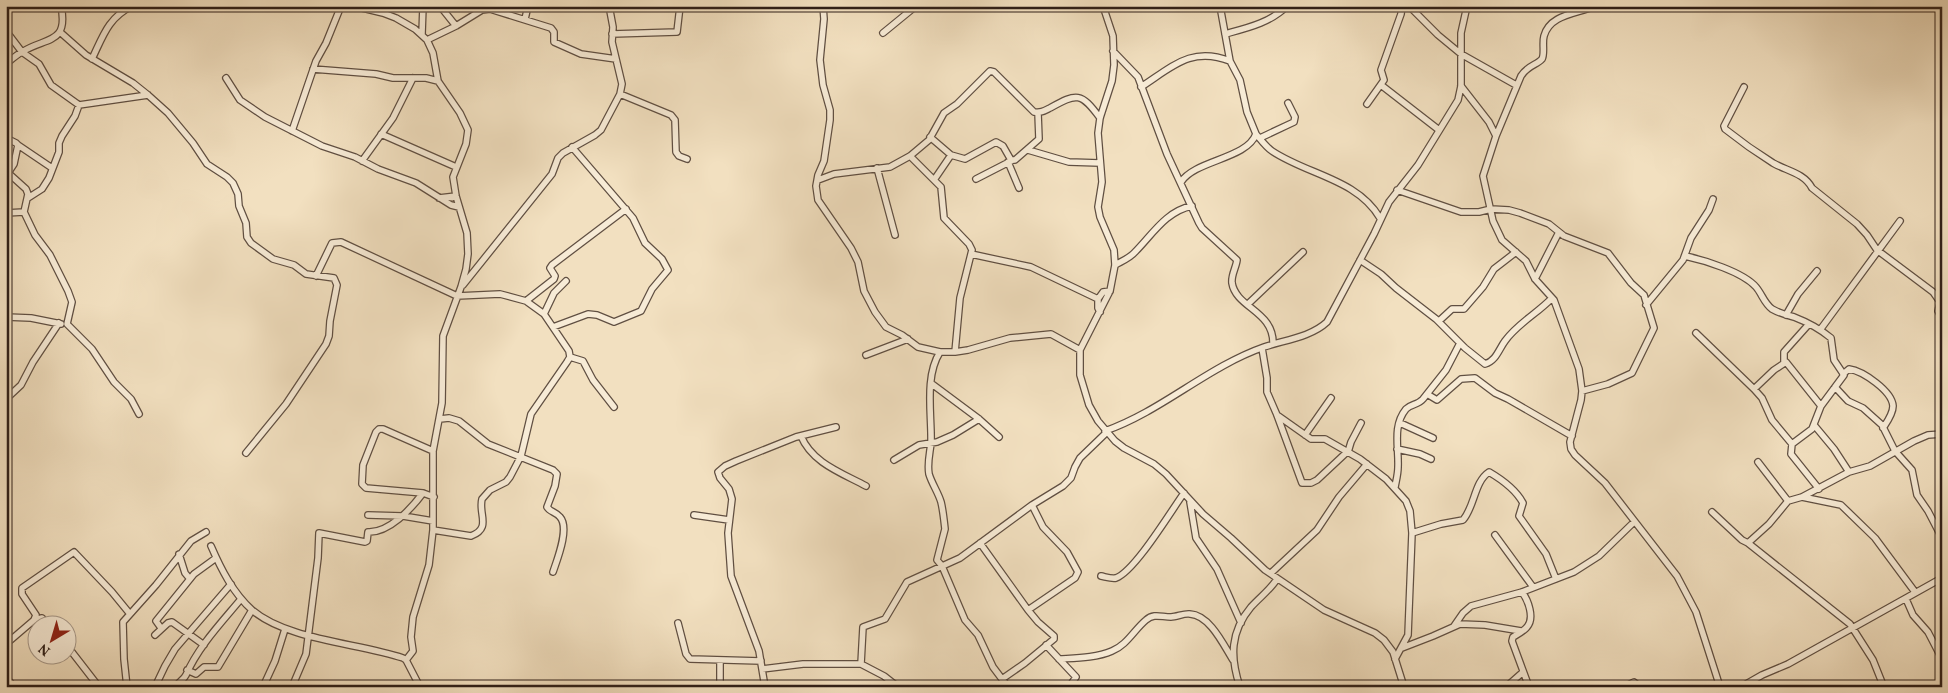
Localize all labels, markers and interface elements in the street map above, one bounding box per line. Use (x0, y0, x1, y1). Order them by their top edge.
north arrow (28, 616, 78, 666)
text: N (35, 638, 55, 660)

